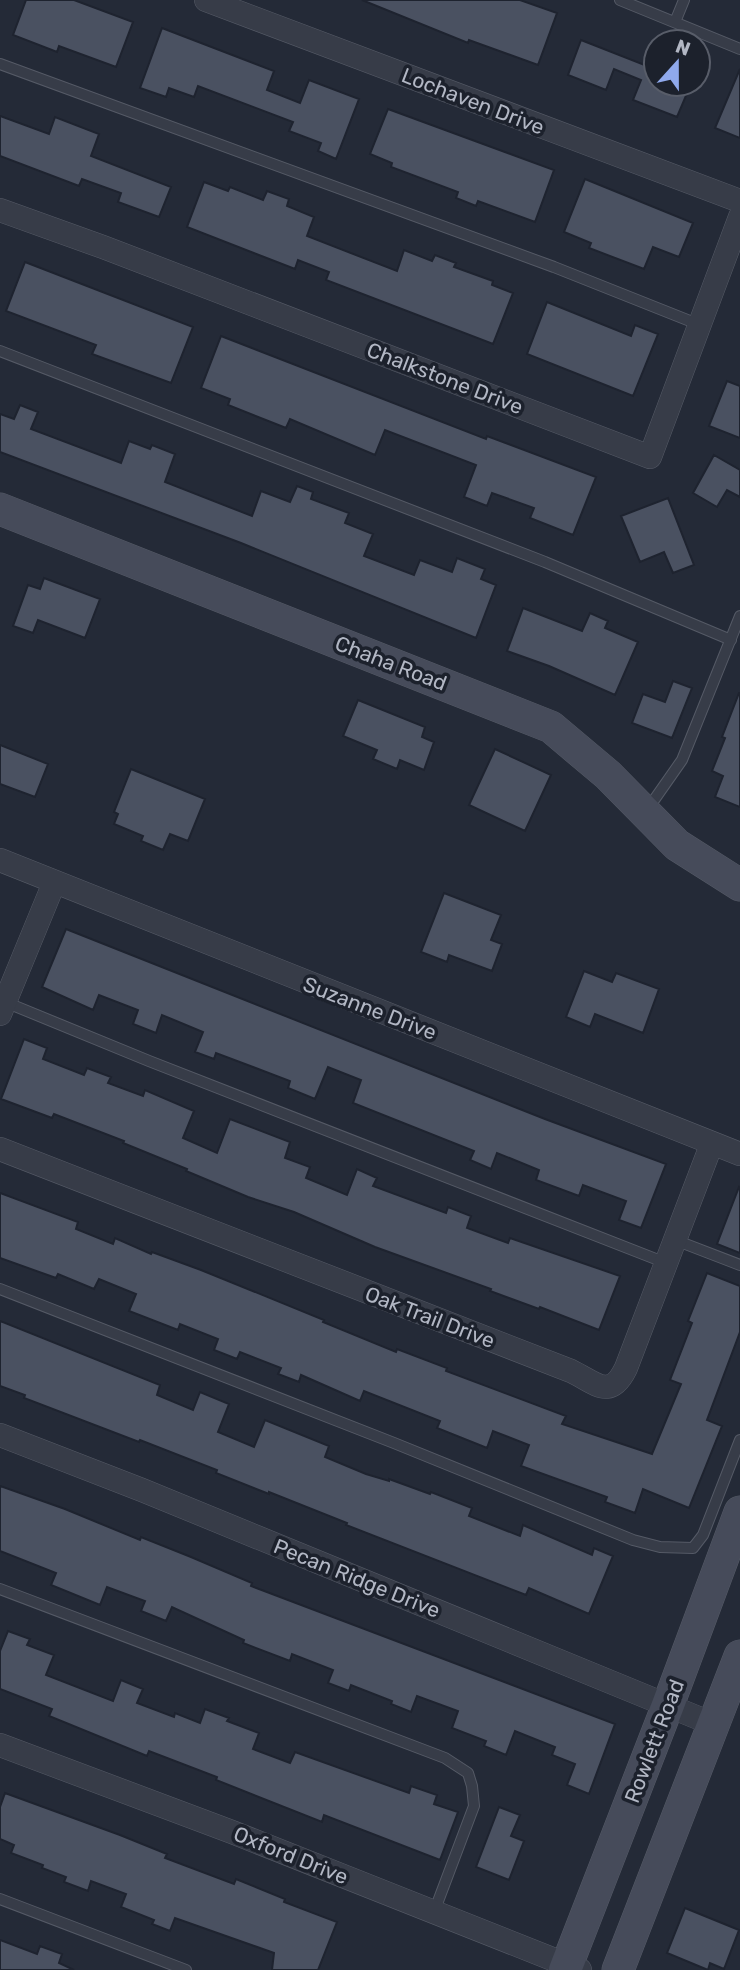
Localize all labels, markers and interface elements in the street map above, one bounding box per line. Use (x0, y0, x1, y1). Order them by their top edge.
north arrow (642, 28, 712, 98)
text: N (672, 34, 693, 61)
street label: Lochaven Drive (398, 62, 548, 140)
street label: Chalkstone Drive (363, 337, 527, 419)
street label: Chaha Road (332, 630, 450, 696)
street label: Suzanne Drive (300, 971, 440, 1045)
street label: Oak Trail Drive (362, 1281, 498, 1353)
street label: Pecan Ridge Drive (270, 1533, 444, 1623)
street label: Rowlett Road (619, 1676, 689, 1806)
street label: Oxford Drive (230, 1821, 352, 1889)

